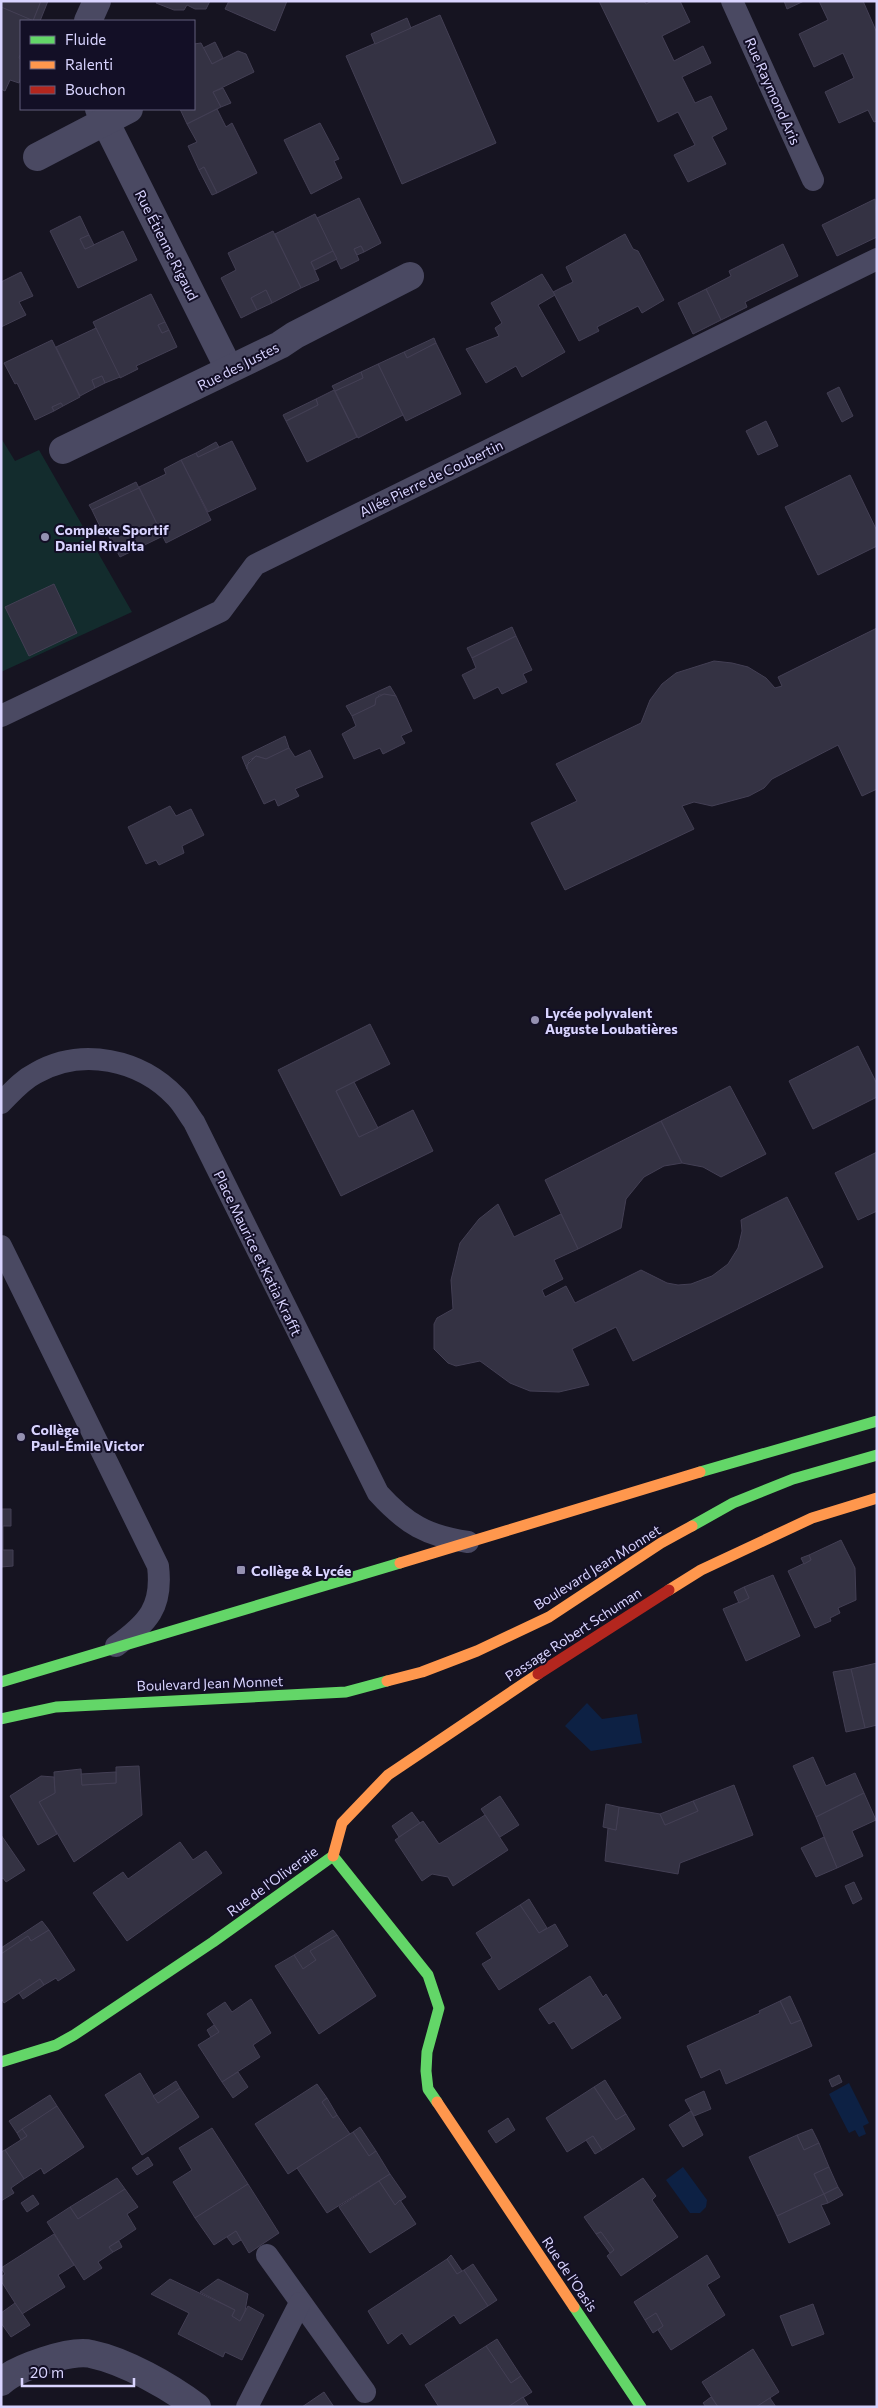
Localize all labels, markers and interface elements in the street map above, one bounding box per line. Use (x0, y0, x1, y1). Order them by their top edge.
legend (20, 20, 195, 110)
text: Fluide (65, 30, 106, 48)
street label: Rue Raymond Aris (742, 35, 804, 147)
text: Ralenti (65, 55, 113, 73)
text: Bouchon (65, 80, 126, 98)
street label: Rue Étienne Rigaud (132, 187, 202, 303)
street label: Rue des Justes (194, 338, 282, 394)
street label: Allée Pierre de Coubertin (356, 436, 506, 520)
place label: Complexe Sportif Daniel Rivalta (55, 521, 169, 554)
marker: Complexe Sportif Daniel Rivalta (39, 531, 51, 543)
place label: Lycée polyvalent Auguste Loubatières (545, 1004, 678, 1037)
marker: Lycée polyvalent Auguste Loubatières (529, 1014, 541, 1026)
street label: Place Maurice et Katia Krafft (211, 1168, 306, 1339)
place label: Collège Paul-Émile Victor (31, 1421, 144, 1454)
marker: Collège Paul-Émile Victor (15, 1431, 27, 1443)
street label: Boulevard Jean Monnet (530, 1521, 664, 1613)
place label: Collège & Lycée (251, 1562, 351, 1579)
marker: Collège & Lycée (235, 1564, 247, 1576)
street label: Passage Robert Schuman (502, 1584, 644, 1684)
street label: Boulevard Jean Monnet (136, 1672, 284, 1694)
street label: Rue de l'Oliveraie (223, 1842, 321, 1920)
street label: Rue de l'Oasis (539, 2233, 601, 2315)
scale bar (22, 2356, 135, 2388)
text: 20 m (30, 2363, 64, 2381)

